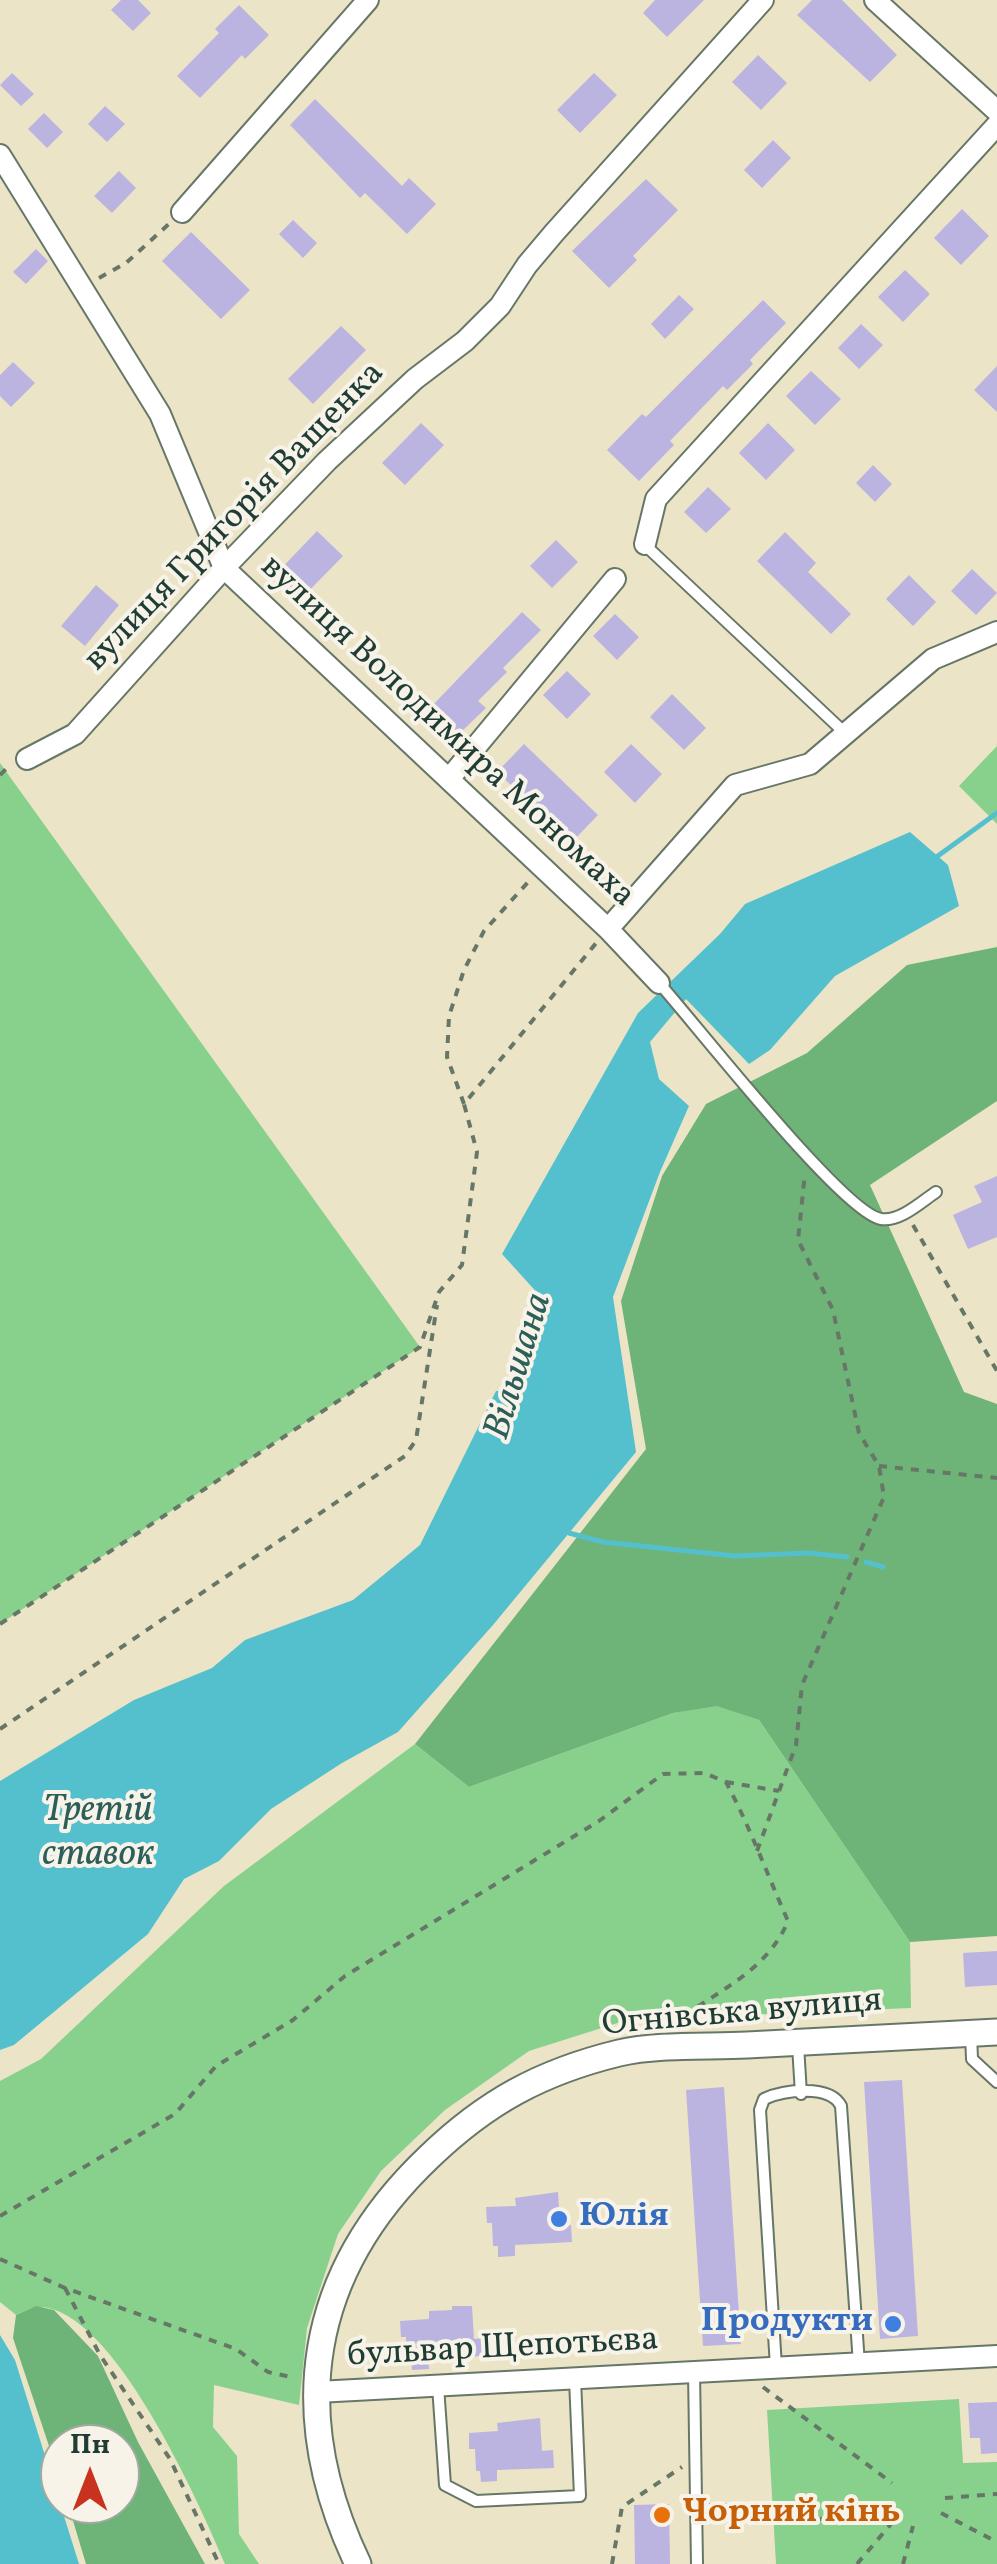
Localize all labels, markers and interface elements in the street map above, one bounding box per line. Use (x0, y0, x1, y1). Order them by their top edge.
street label: вулиця Григорія Ващенка (77, 354, 395, 682)
street label: вулиця Володимира Мономаха (250, 548, 642, 918)
water label: Вільшана (477, 1288, 565, 1446)
water label: Третій ставок (42, 1790, 154, 1880)
street label: Огнівська вулиця (600, 1982, 884, 2048)
place label: Юлія (579, 2198, 669, 2240)
marker: Юлія (548, 2208, 570, 2230)
place label: Продукти (701, 2303, 873, 2345)
marker: Продукти (882, 2313, 904, 2335)
street label: бульвар Щепотьєва (346, 2321, 660, 2379)
north arrow (40, 2424, 140, 2524)
text: Пн (70, 2426, 110, 2465)
place label: Чорний кінь (682, 2494, 900, 2536)
marker: Чорний кінь (651, 2504, 673, 2526)

